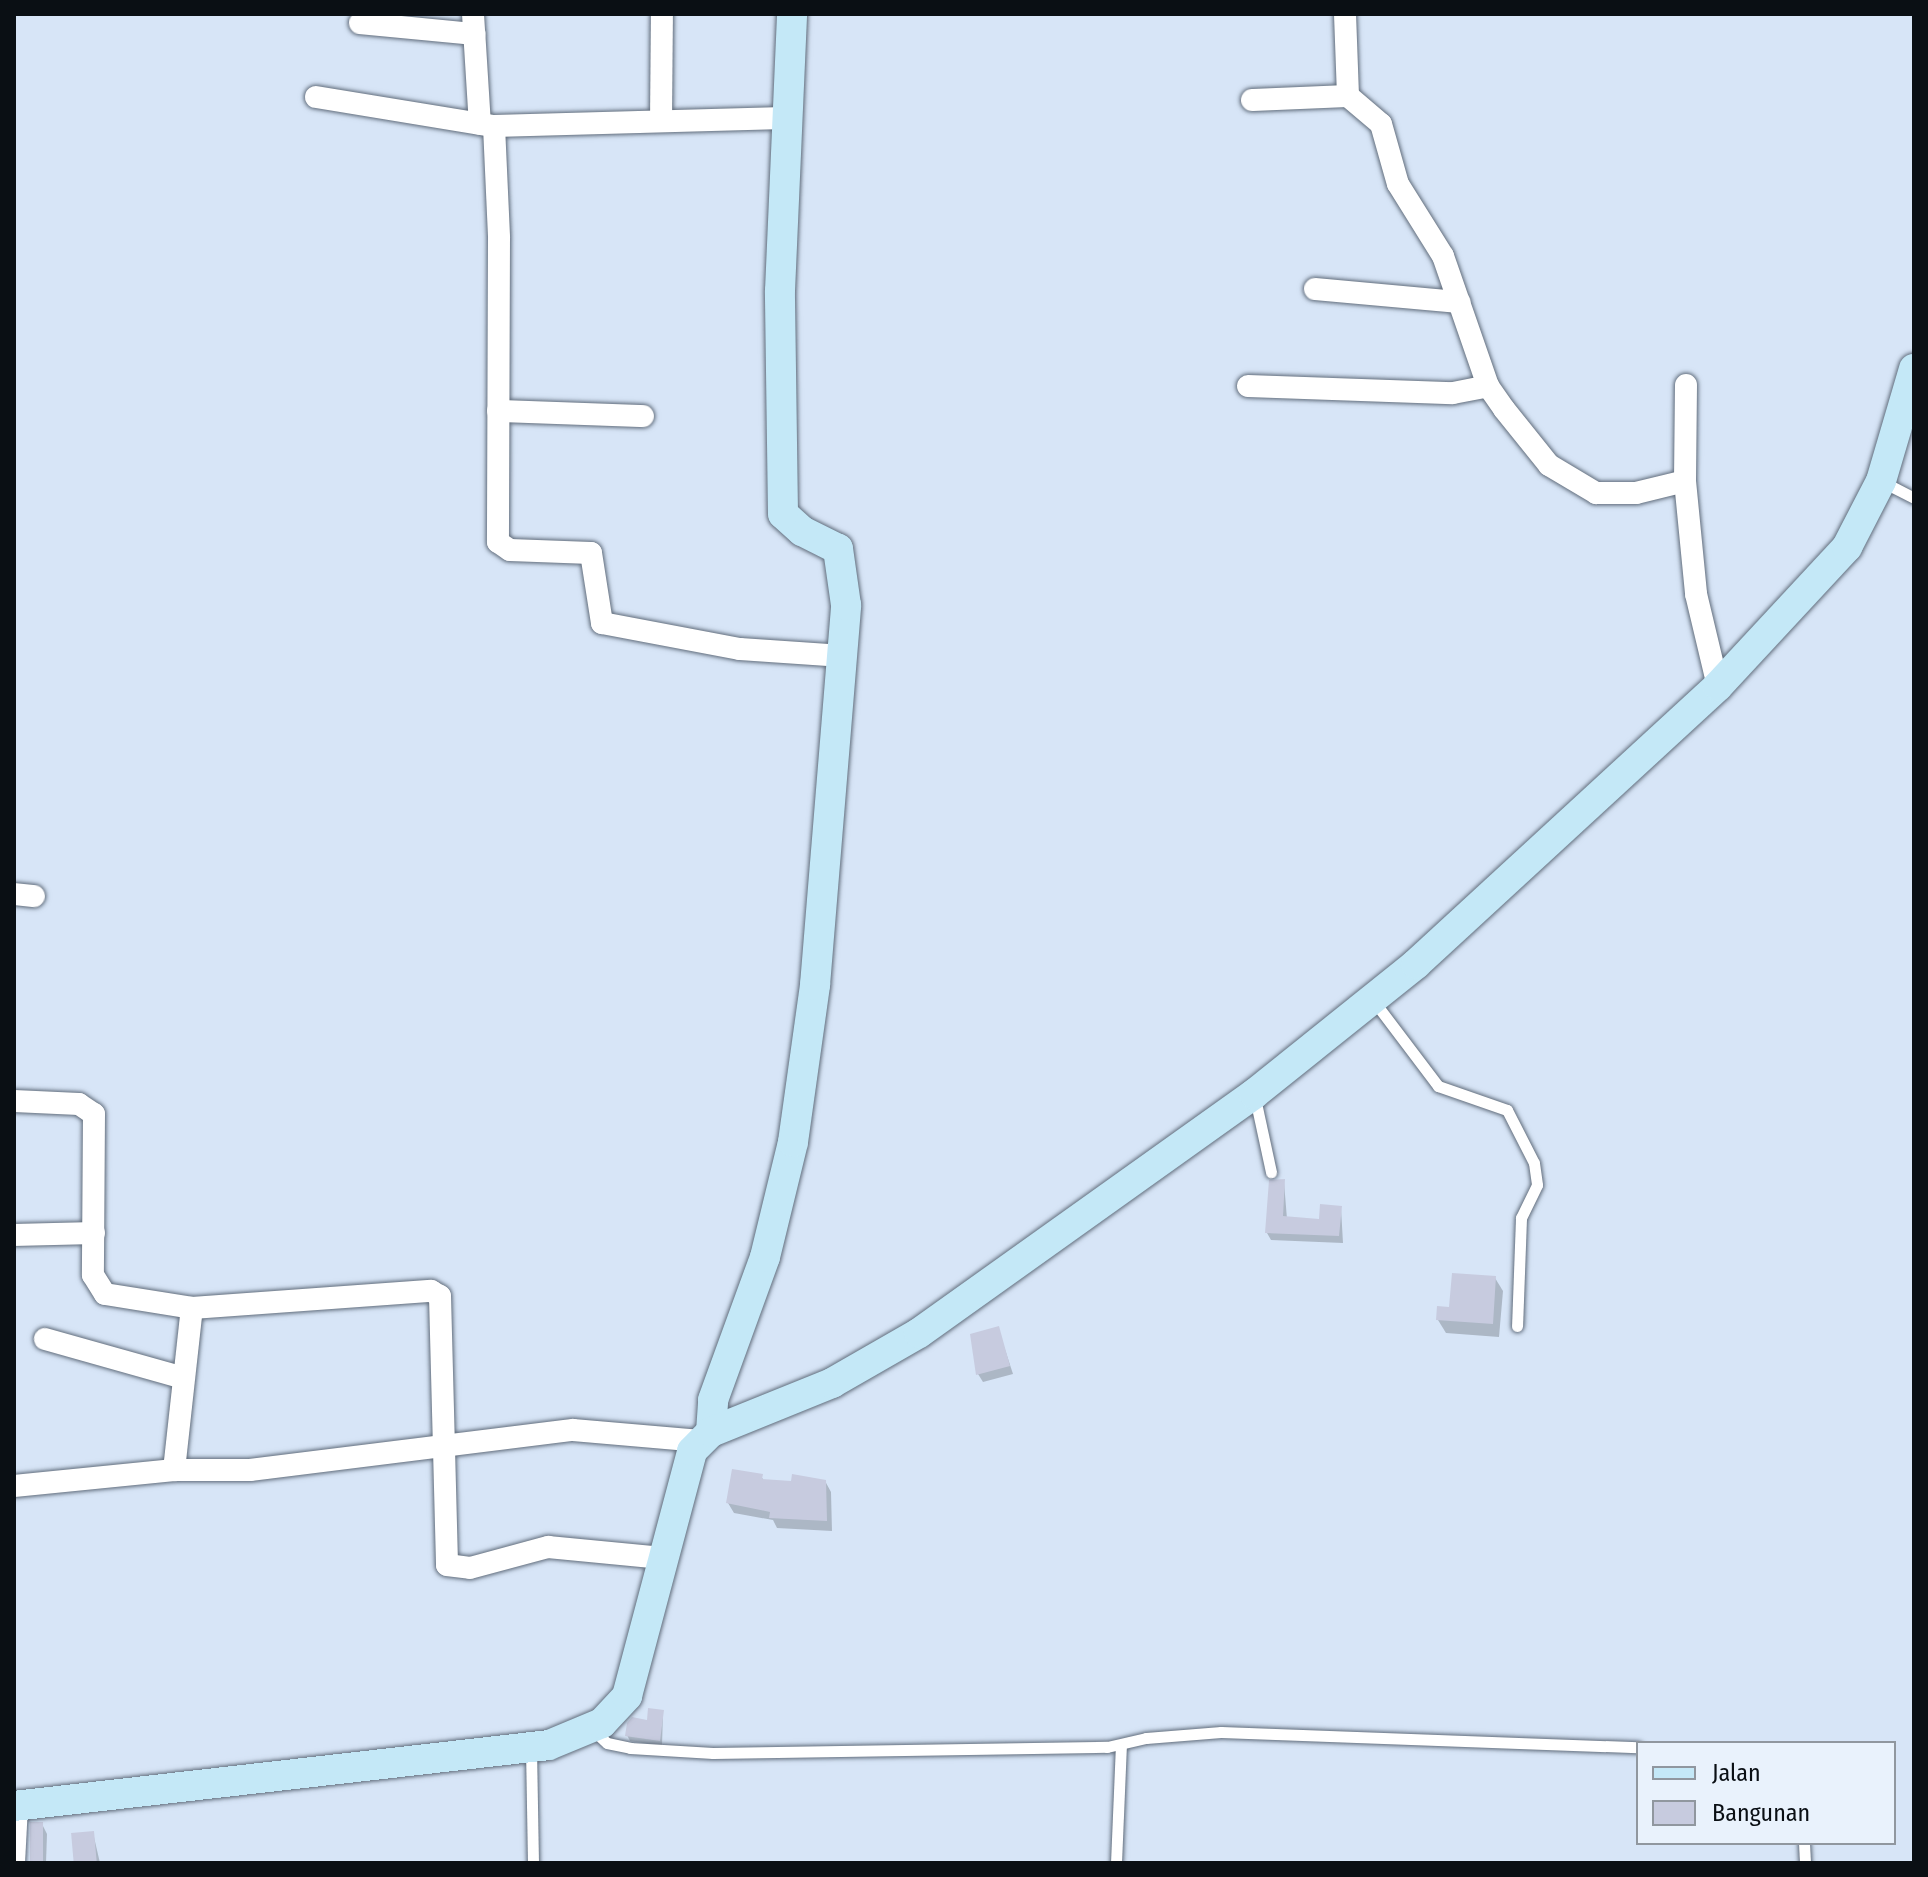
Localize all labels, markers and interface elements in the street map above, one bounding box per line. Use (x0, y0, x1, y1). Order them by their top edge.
legend (1636, 1741, 1896, 1845)
text: Jalan (1712, 1759, 1761, 1787)
text: Bangunan (1712, 1799, 1810, 1827)

